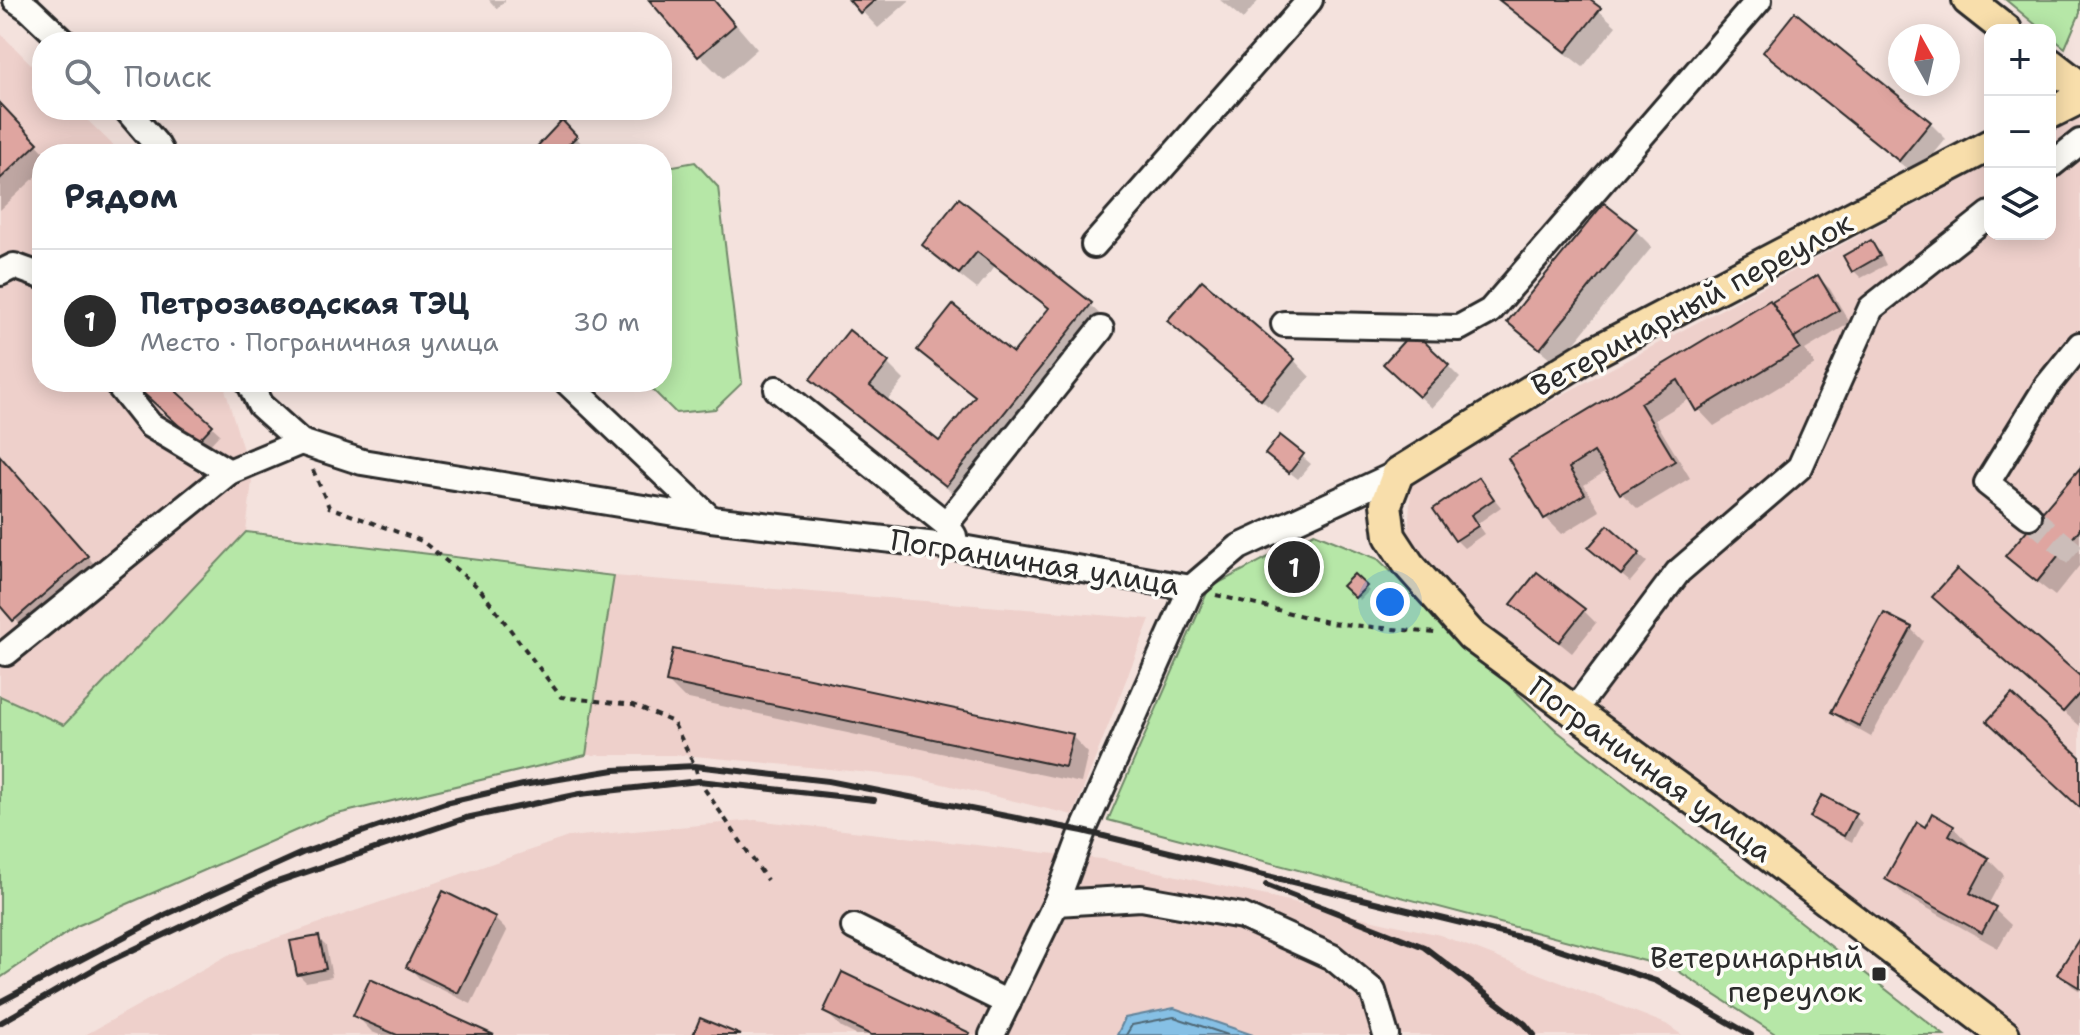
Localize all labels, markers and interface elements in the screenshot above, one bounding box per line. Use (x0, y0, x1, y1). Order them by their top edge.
north arrow (1888, 24, 1960, 96)
map controls (1984, 24, 2056, 240)
button: + (1984, 24, 2056, 96)
search box (32, 32, 672, 120)
icon: search (60, 54, 104, 98)
text: Поиск (124, 56, 212, 97)
button: − (1984, 96, 2056, 168)
button: layers (1984, 168, 2056, 240)
text: Рядом (64, 173, 178, 219)
street label: Ветеринарный переулок (1524, 202, 1860, 406)
text: Петрозаводская ТЭЦ (140, 283, 469, 324)
text: 1 (84, 304, 96, 339)
text: 30 m (573, 304, 640, 339)
text: Место · Пограничная улица (140, 324, 499, 359)
street label: Пограничная улица (888, 519, 1183, 605)
pin: 1 (1268, 537, 1320, 597)
your location (1370, 582, 1410, 622)
street label: Пограничная улица (1521, 667, 1781, 872)
place label: Ветеринарный переулок (1650, 937, 1863, 1012)
marker: Ветеринарный переулок (1870, 965, 1888, 983)

